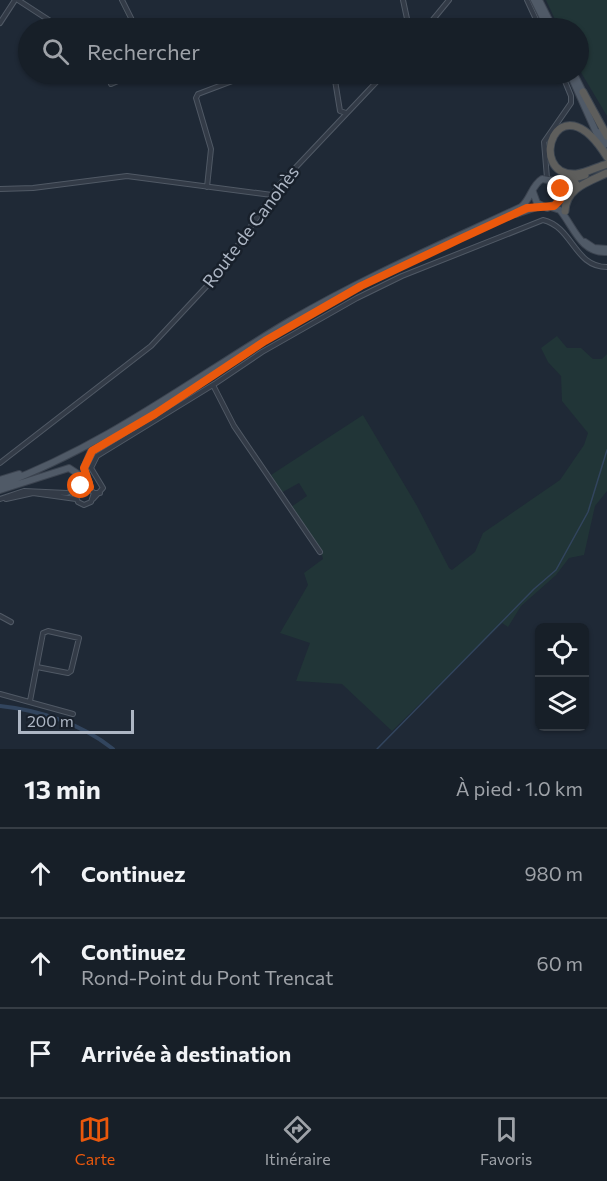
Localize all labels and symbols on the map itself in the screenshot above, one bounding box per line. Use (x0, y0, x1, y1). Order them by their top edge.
street label: Route de Canohès (197, 161, 303, 292)
route end (547, 175, 573, 201)
route start (67, 472, 93, 498)
scale bar (18, 707, 134, 734)

